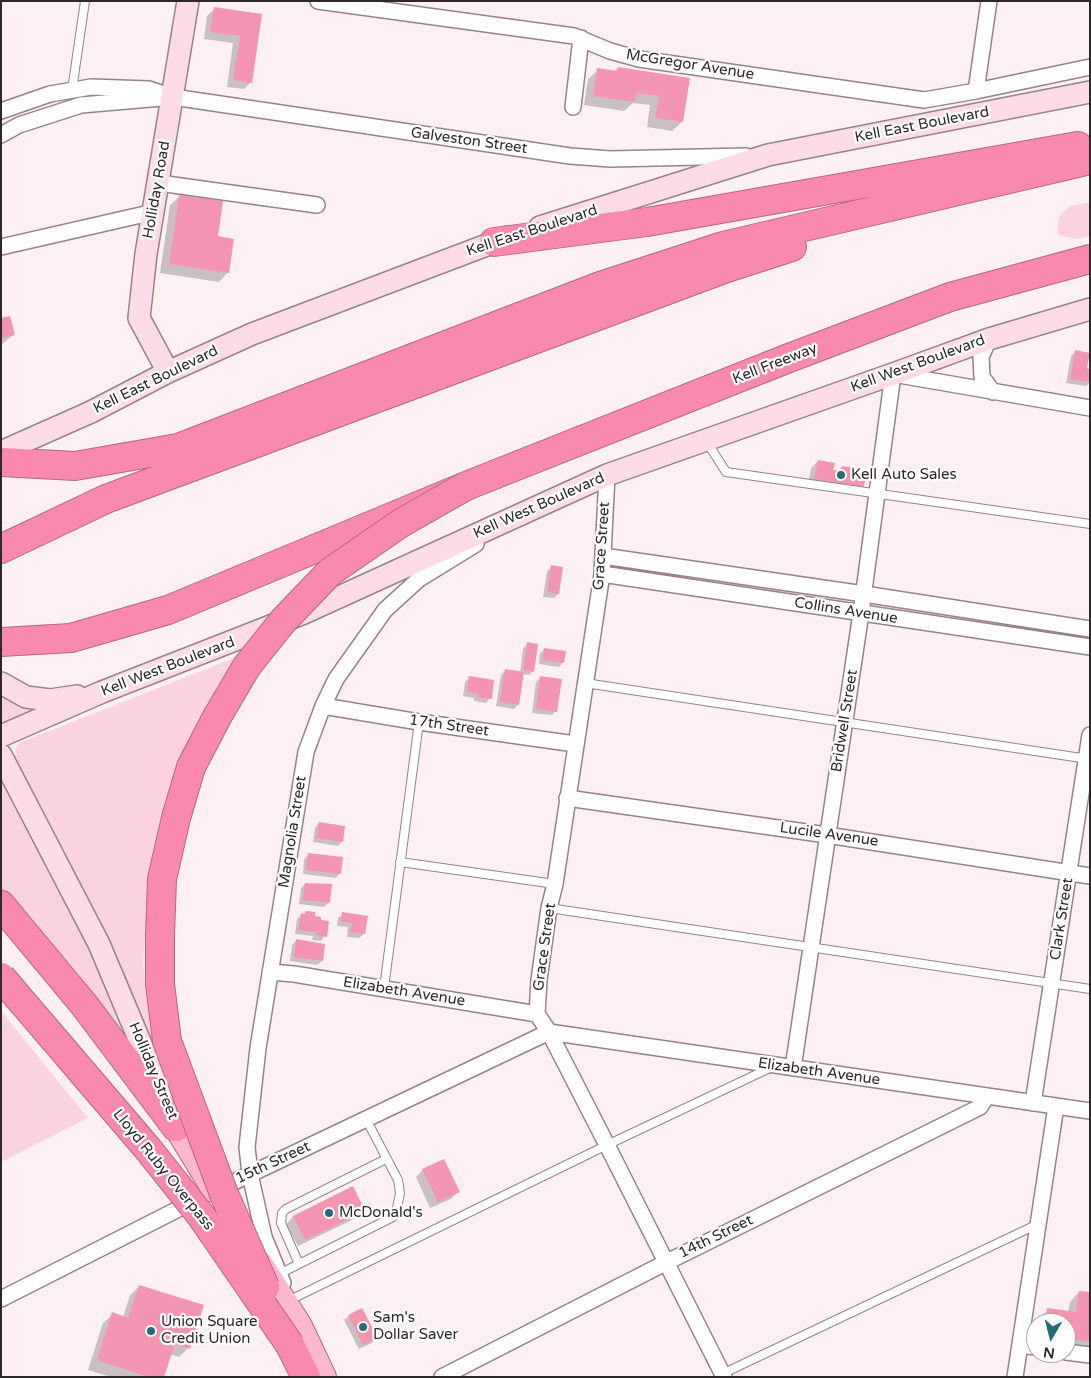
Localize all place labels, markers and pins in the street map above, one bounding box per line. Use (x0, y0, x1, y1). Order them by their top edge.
place label: Kell Auto Sales (851, 466, 957, 484)
marker: Kell Auto Sales (835, 469, 847, 481)
place label: McDonald's (339, 1204, 423, 1222)
marker: McDonald's (323, 1207, 335, 1219)
place label: Sam's Dollar Saver (373, 1309, 458, 1344)
place label: Union Square Credit Union (161, 1313, 257, 1348)
marker: Sam's Dollar Saver (357, 1321, 369, 1333)
marker: Union Square Credit Union (145, 1325, 157, 1337)

